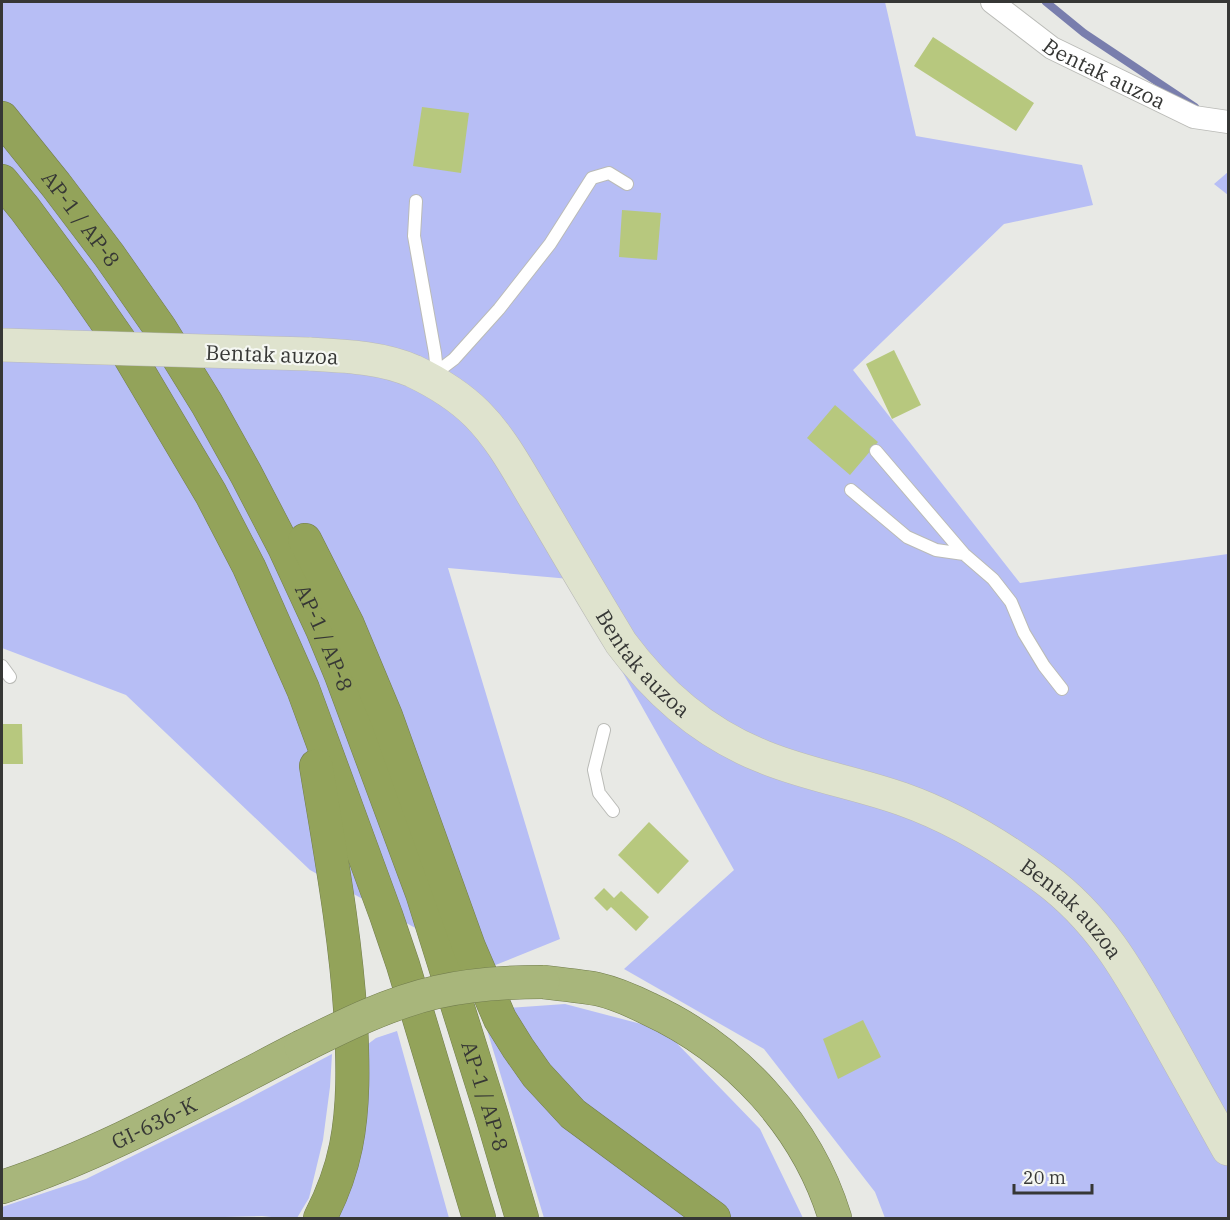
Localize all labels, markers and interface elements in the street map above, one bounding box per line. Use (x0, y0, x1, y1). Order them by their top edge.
street label: Bentak auzoa (1037, 32, 1171, 115)
street label: AP-1 / AP-8 (36, 165, 127, 272)
street label: Bentak auzoa (205, 338, 339, 370)
street label: AP-1 / AP-8 (289, 580, 360, 695)
street label: Bentak auzoa (590, 604, 696, 723)
street label: Bentak auzoa (1015, 852, 1129, 964)
street label: AP-1 / AP-8 (455, 1037, 516, 1154)
street label: GI-636-K (107, 1090, 201, 1155)
scale bar (1014, 1157, 1092, 1195)
text: 20 m (1023, 1166, 1066, 1189)

